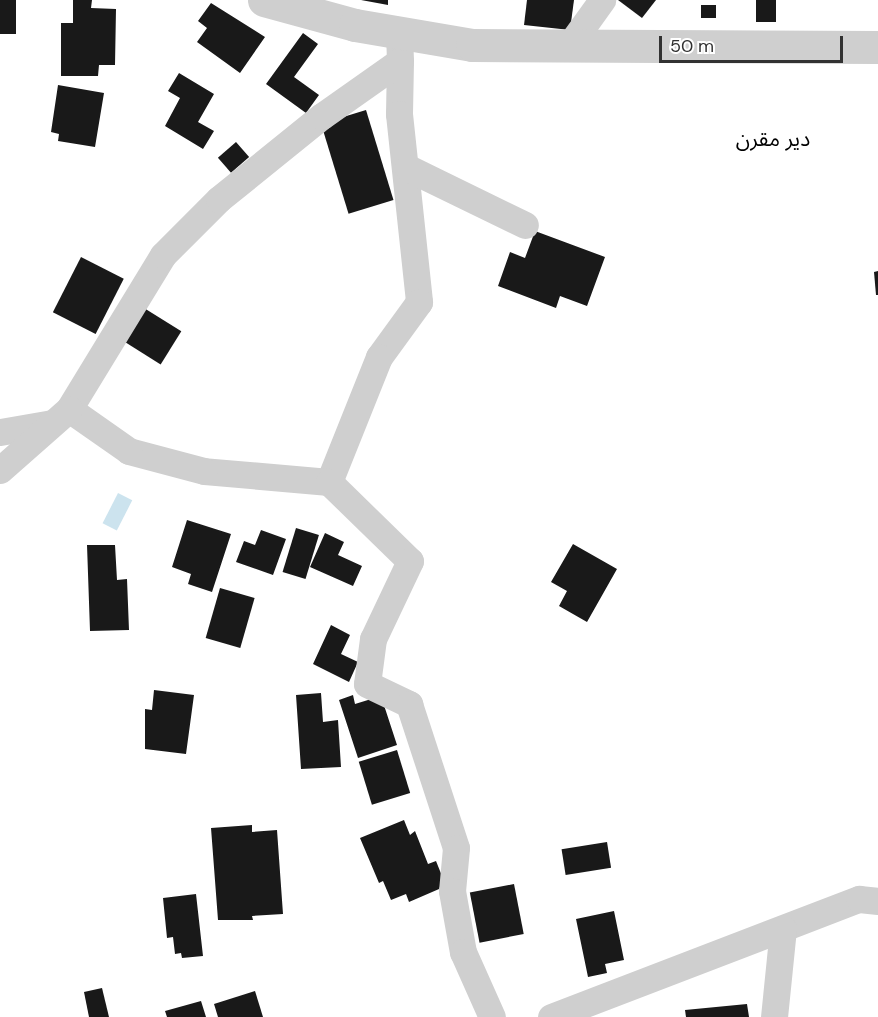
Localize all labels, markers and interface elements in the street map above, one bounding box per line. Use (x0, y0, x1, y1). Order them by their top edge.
scale bar (662, 24, 846, 62)
text: 50 m (670, 34, 714, 58)
district label: دير مقرن (736, 126, 810, 152)

